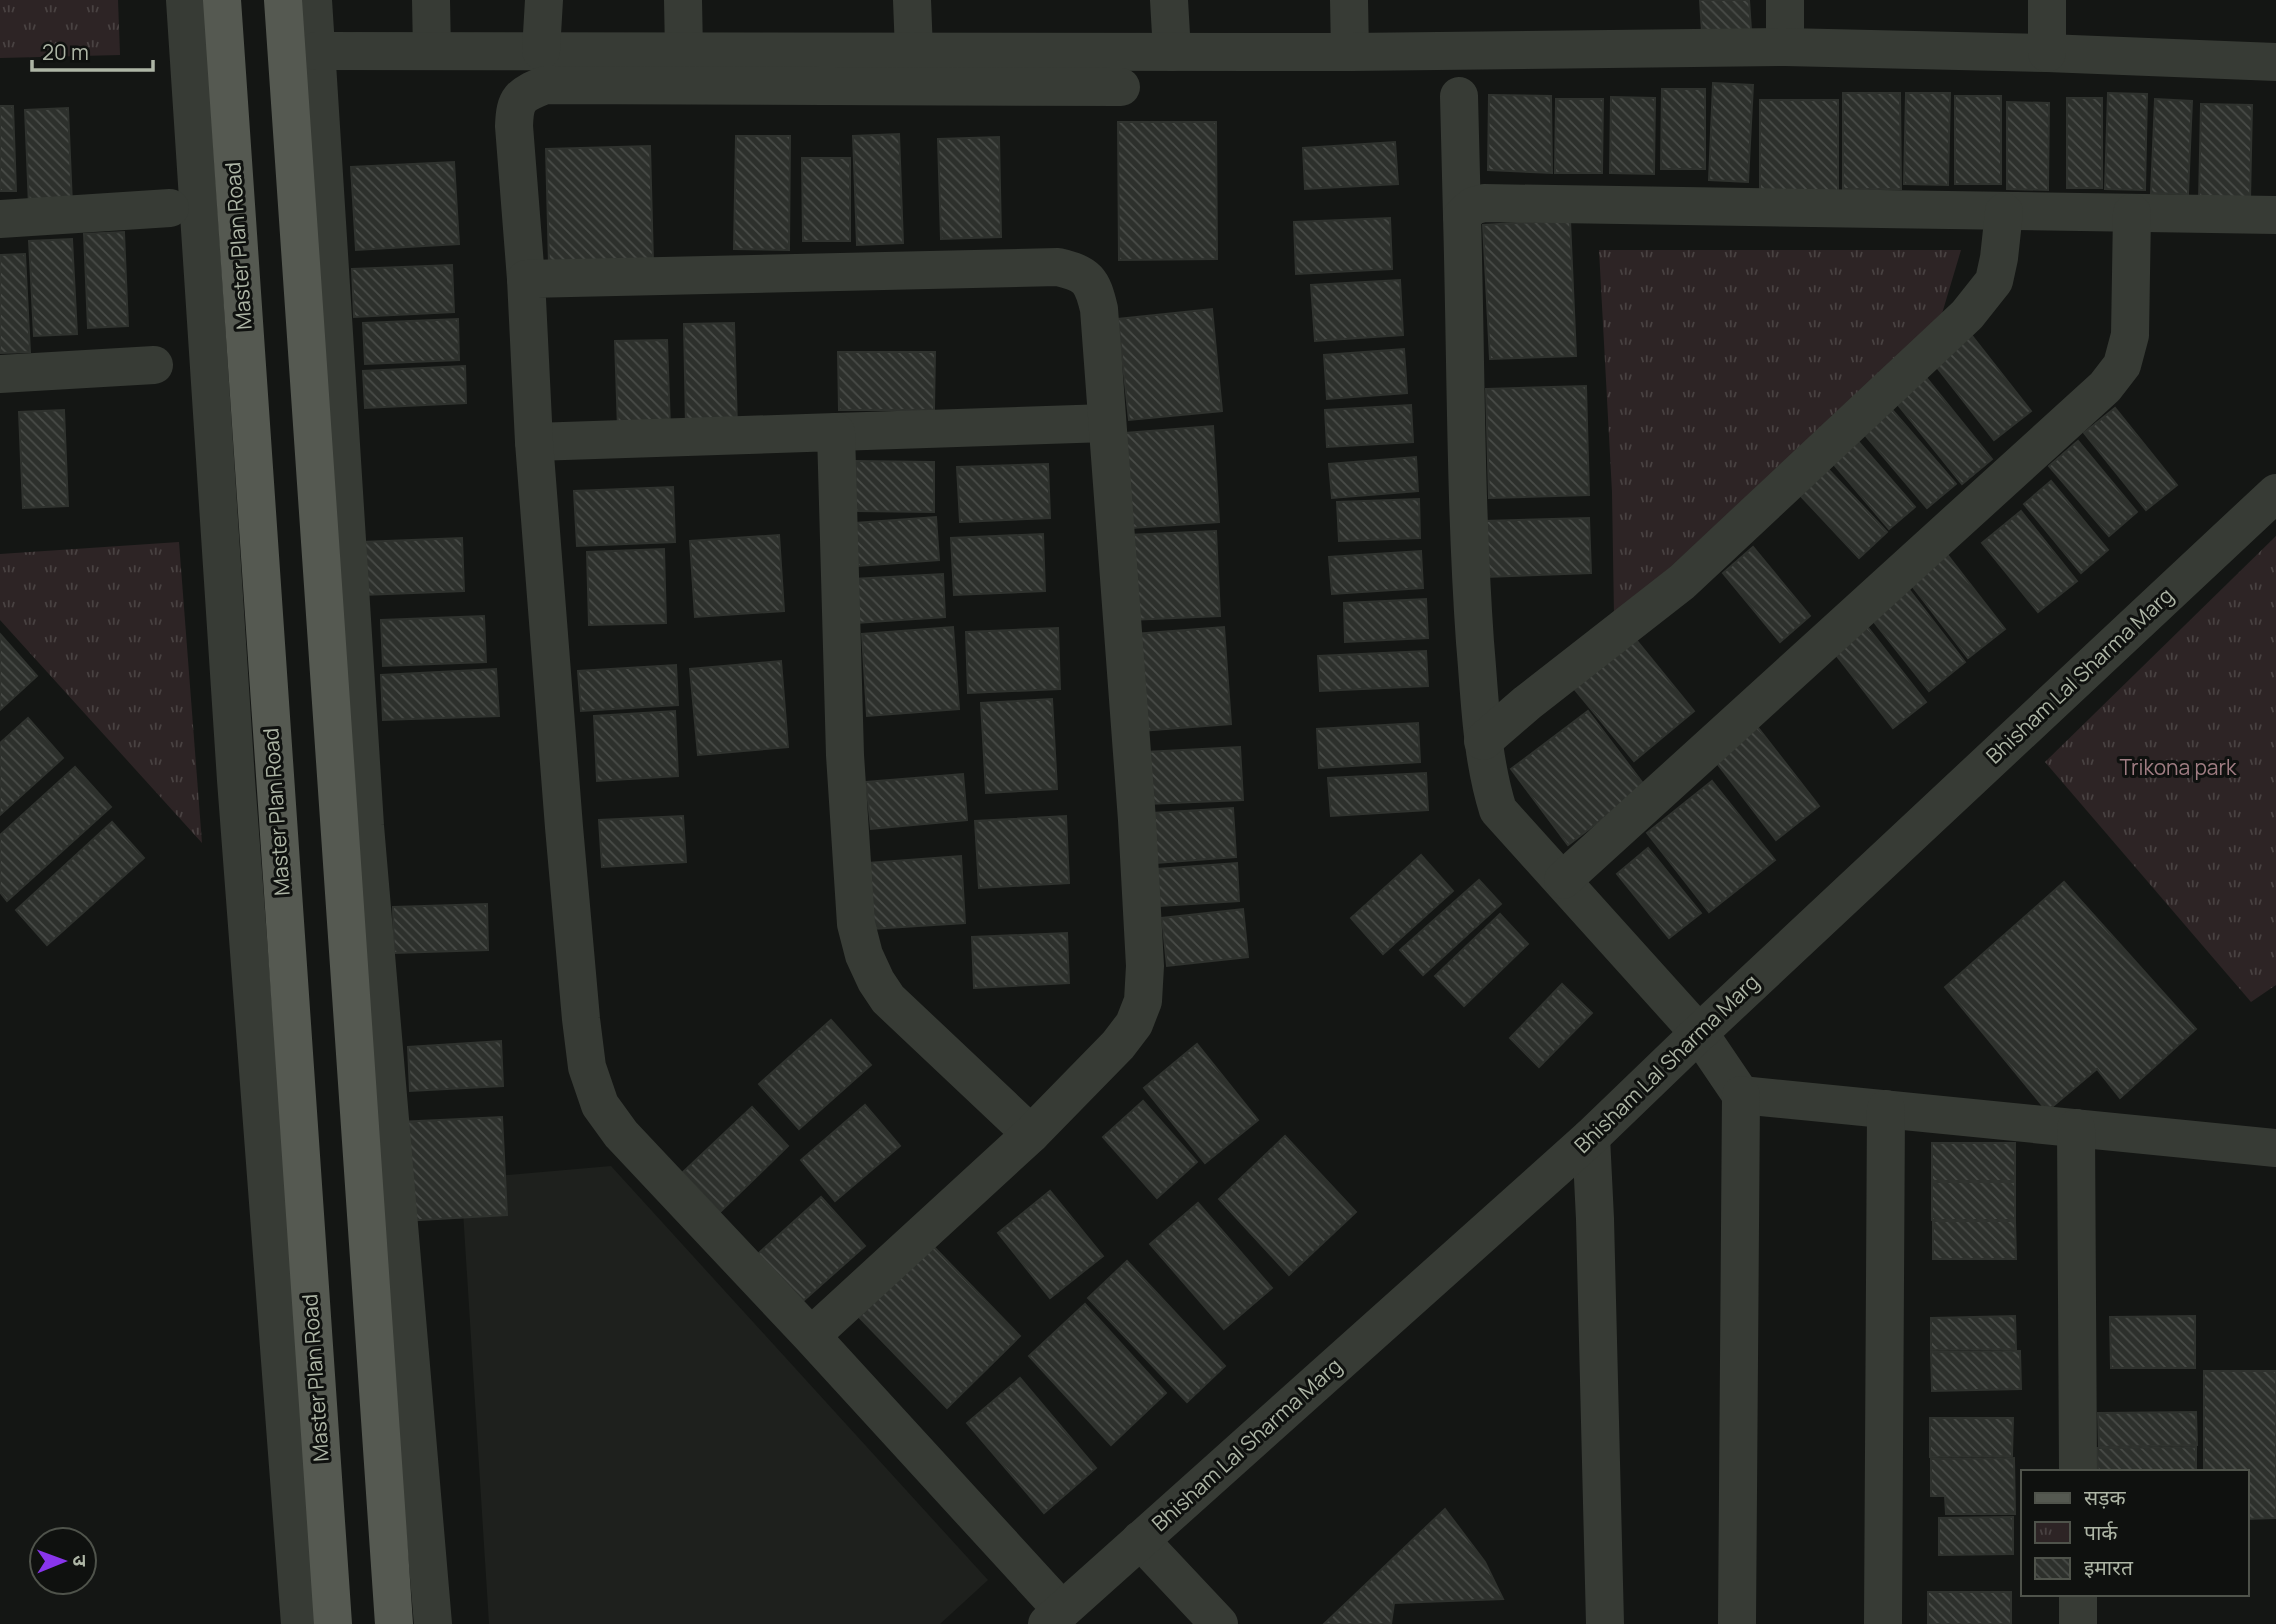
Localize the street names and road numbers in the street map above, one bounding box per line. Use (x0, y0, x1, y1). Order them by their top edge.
street label: Master Plan Road (218, 161, 258, 331)
street label: Bhisham Lal Sharma Marg (1980, 581, 2179, 769)
street label: Master Plan Road (256, 727, 296, 897)
street label: Bhisham Lal Sharma Marg (1568, 968, 1765, 1159)
street label: Master Plan Road (295, 1293, 335, 1463)
street label: Bhisham Lal Sharma Marg (1146, 1352, 1347, 1537)

